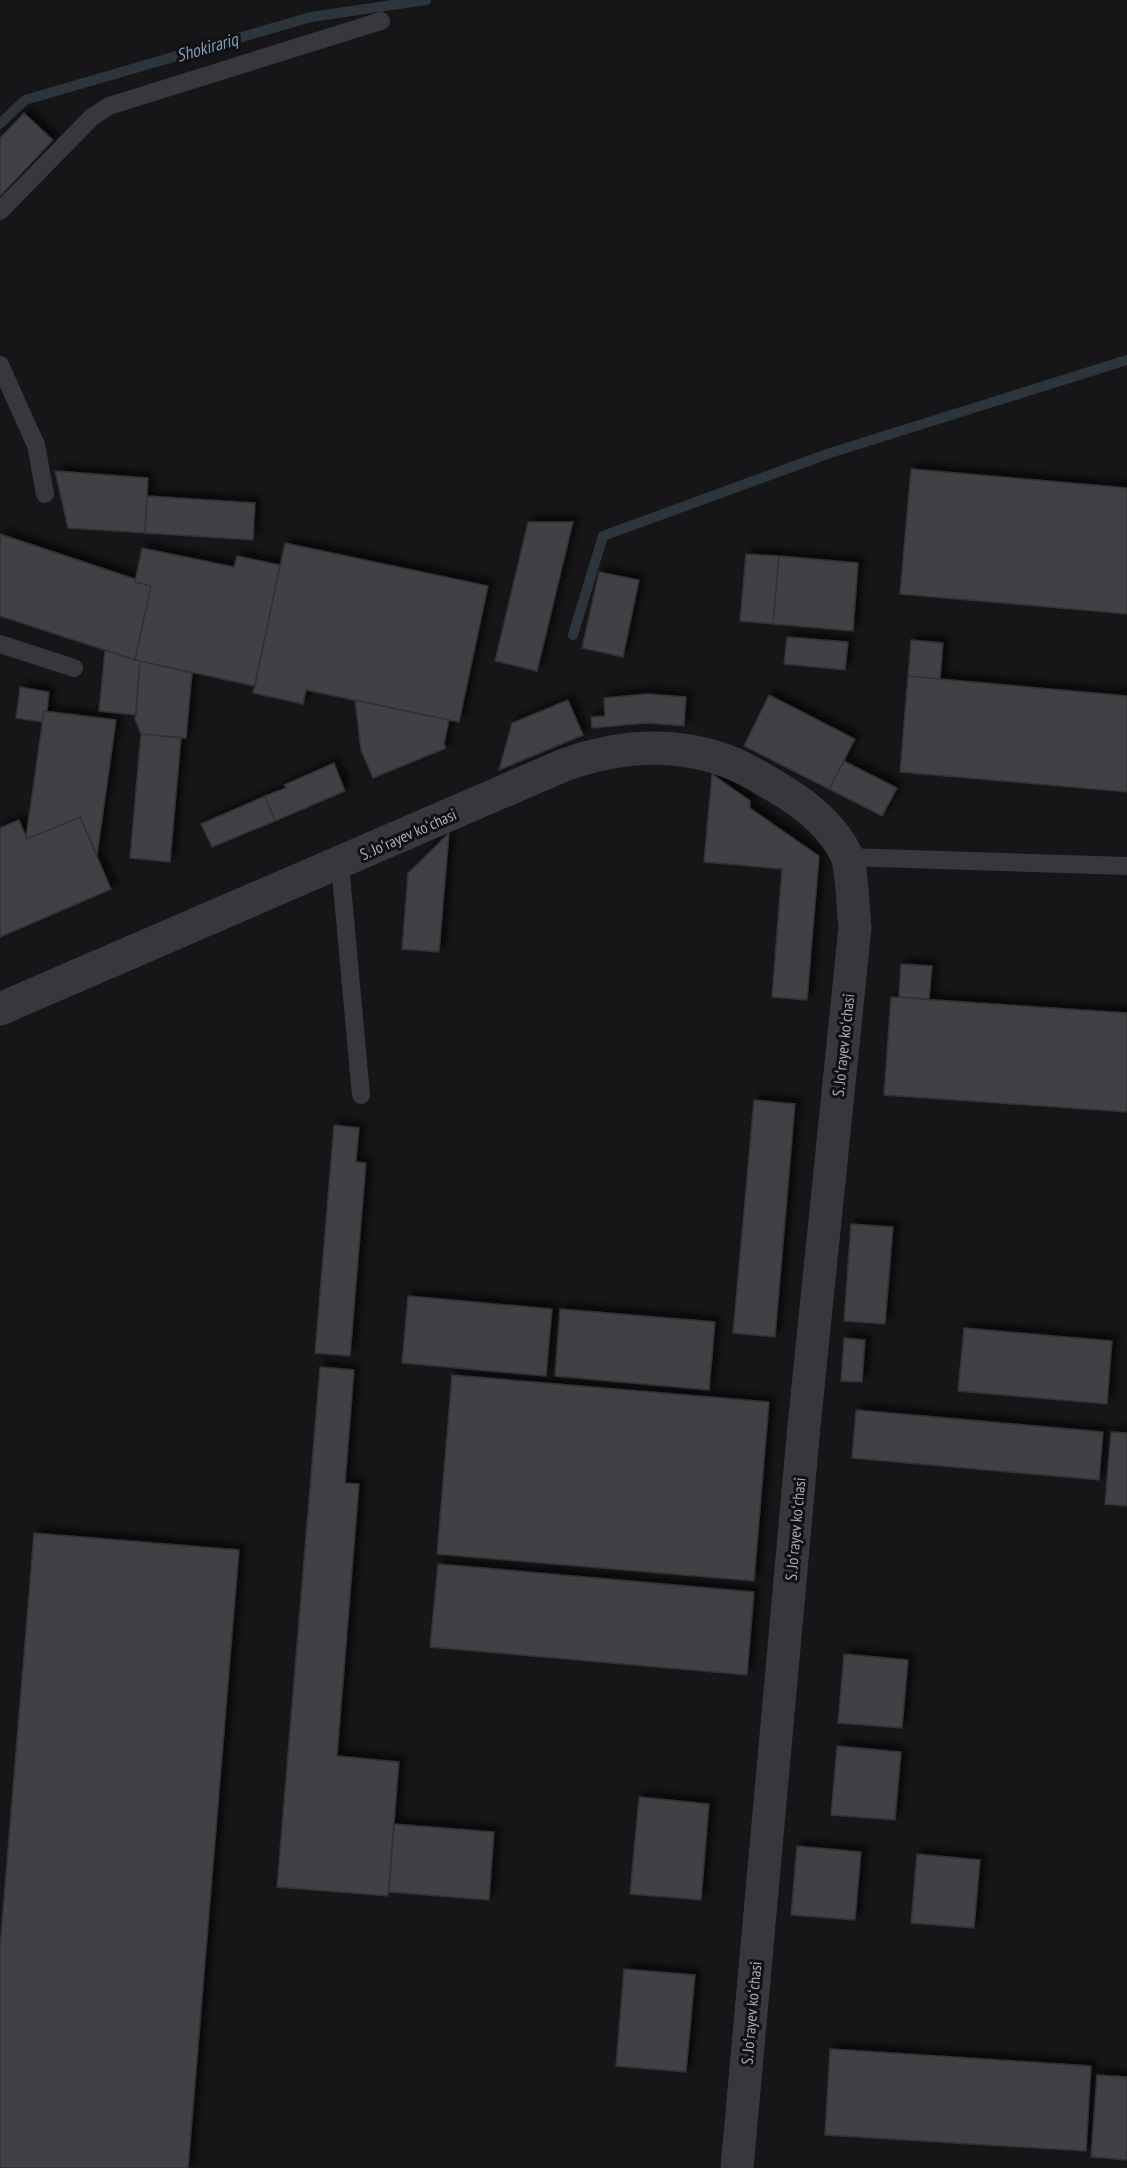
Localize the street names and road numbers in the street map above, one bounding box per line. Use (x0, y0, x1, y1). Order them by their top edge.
street label: S. Joʻrayev koʻchasi (357, 804, 459, 864)
street label: S. Joʻrayev koʻchasi (828, 993, 858, 1097)
street label: S. Joʻrayev koʻchasi (781, 1477, 809, 1581)
street label: S. Joʻrayev koʻchasi (737, 1961, 765, 2065)

